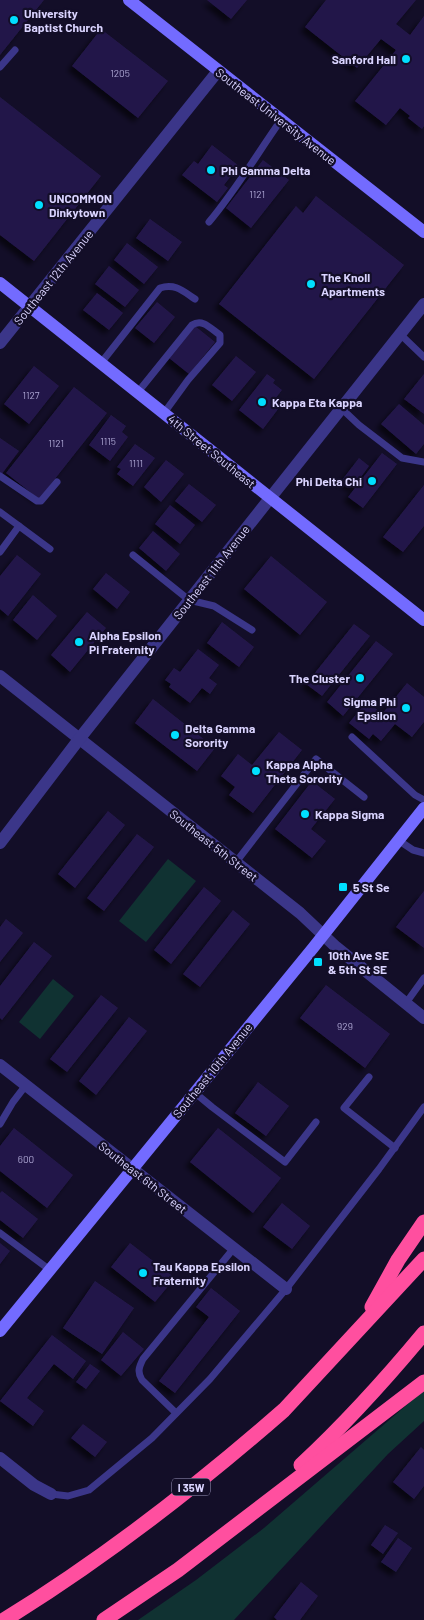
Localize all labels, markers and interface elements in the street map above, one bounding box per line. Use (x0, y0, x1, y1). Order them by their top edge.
place label: University Baptist Church (24, 6, 103, 34)
marker: University Baptist Church (8, 14, 20, 26)
place label: Sanford Hall (332, 52, 396, 66)
marker: Sanford Hall (400, 53, 412, 65)
street label: Southeast University Avenue (213, 65, 339, 167)
house number: 1205 (110, 67, 130, 79)
place label: Phi Gamma Delta (221, 163, 310, 177)
marker: Phi Gamma Delta (205, 164, 217, 176)
house number: 1121 (249, 188, 265, 200)
place label: UNCOMMON Dinkytown (49, 191, 112, 219)
marker: UNCOMMON Dinkytown (33, 199, 45, 211)
street label: Southeast 12th Avenue (11, 227, 95, 327)
place label: The Knoll Apartments (321, 270, 385, 298)
marker: The Knoll Apartments (305, 278, 317, 290)
house number: 1127 (22, 389, 40, 401)
place label: Kappa Eta Kappa (272, 395, 362, 409)
marker: Kappa Eta Kappa (256, 396, 268, 408)
street label: 4th Street Southeast (165, 411, 259, 491)
house number: 1115 (100, 435, 116, 447)
house number: 1121 (48, 437, 64, 449)
house number: 1111 (129, 457, 143, 469)
place label: Phi Delta Chi (296, 474, 362, 488)
marker: Phi Delta Chi (366, 475, 378, 487)
street label: Southeast 11th Avenue (170, 522, 252, 622)
place label: Alpha Epsilon Pi Fraternity (89, 628, 161, 656)
marker: Alpha Epsilon Pi Fraternity (73, 636, 85, 648)
place label: The Cluster (289, 671, 350, 685)
marker: The Cluster (354, 672, 366, 684)
place label: Sigma Phi Epsilon (344, 694, 396, 722)
marker: Sigma Phi Epsilon (400, 702, 412, 714)
place label: Delta Gamma Sorority (185, 721, 255, 749)
marker: Delta Gamma Sorority (169, 729, 181, 741)
place label: Kappa Alpha Theta Sorority (266, 757, 342, 785)
marker: Kappa Alpha Theta Sorority (250, 765, 262, 777)
street label: Southeast 5th Street (167, 806, 261, 884)
place label: Kappa Sigma (315, 807, 384, 821)
marker: Kappa Sigma (299, 808, 311, 820)
place label: 5 St Se (353, 880, 390, 894)
marker: 5 St Se (337, 881, 349, 893)
place label: 10th Ave SE & 5th St SE (328, 948, 389, 976)
marker: 10th Ave SE & 5th St SE (312, 956, 324, 968)
street label: Southeast 10th Avenue (169, 1020, 255, 1120)
house number: 929 (337, 1020, 353, 1032)
street label: Southeast 6th Street (96, 1138, 190, 1216)
house number: 600 (18, 1153, 34, 1165)
place label: Tau Kappa Epsilon Fraternity (153, 1259, 250, 1287)
marker: Tau Kappa Epsilon Fraternity (137, 1267, 149, 1279)
road number: I 35W (172, 1478, 210, 1495)

